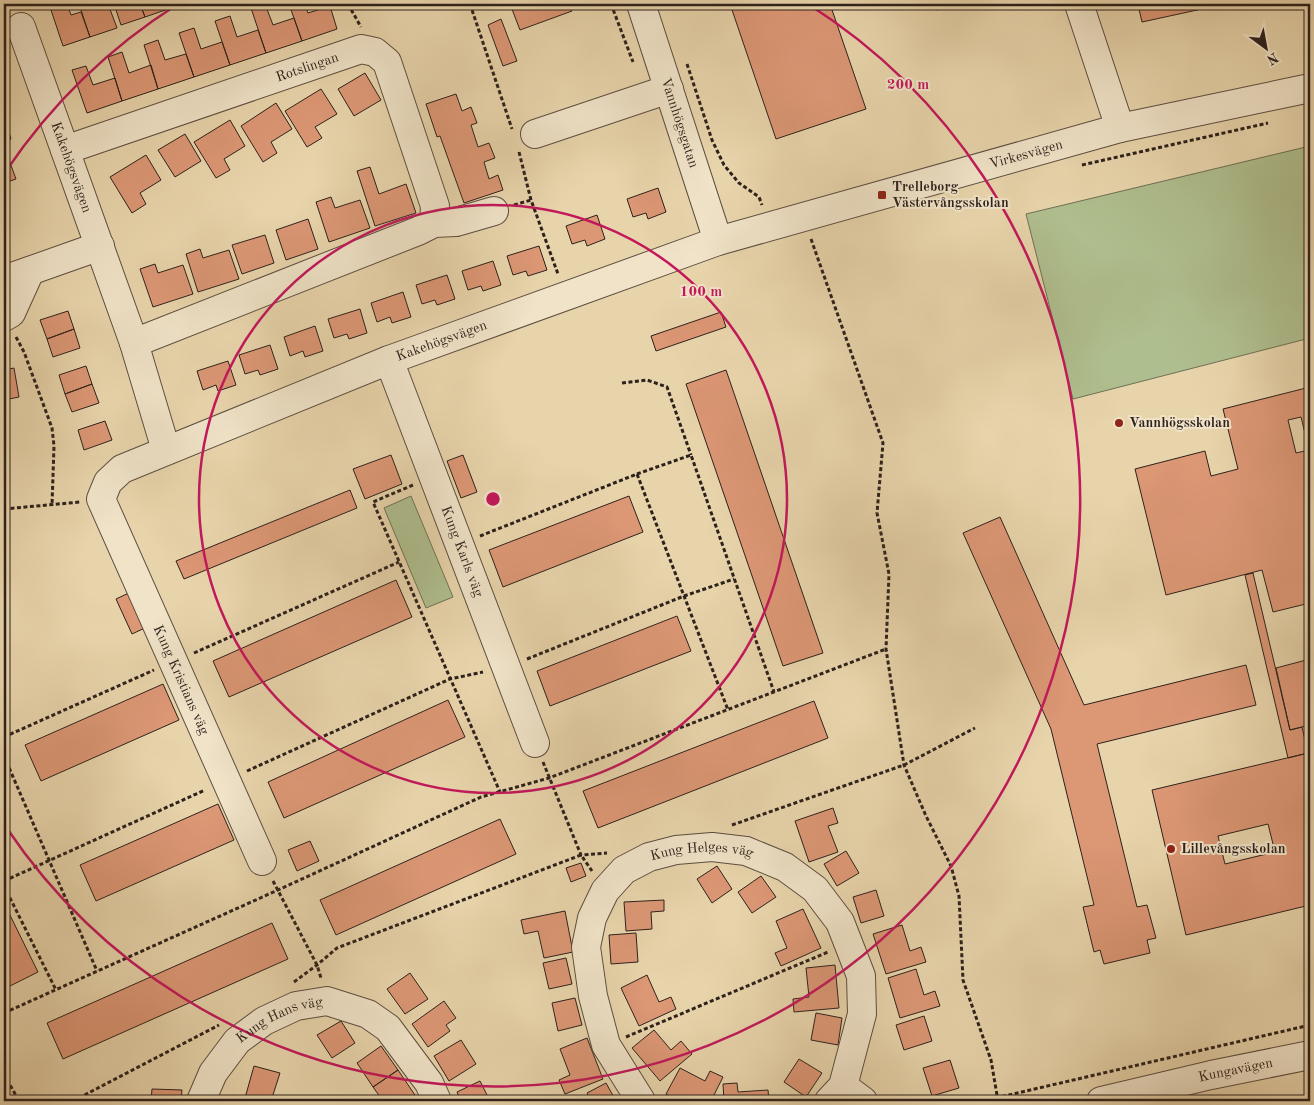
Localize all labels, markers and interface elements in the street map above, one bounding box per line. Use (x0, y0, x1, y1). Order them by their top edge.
north arrow (1242, 22, 1292, 72)
text: N (1264, 49, 1281, 67)
street label: Rotslingan (274, 50, 341, 84)
street label: Vannhögsgatan (658, 76, 701, 170)
text: 200 m (887, 78, 929, 93)
street label: Kakehögsvägen (49, 120, 94, 215)
street label: Virkesvägen (988, 137, 1065, 171)
place label: Trelleborg Västervångsskolan (892, 180, 1009, 210)
marker: Trelleborg Västervångsskolan (876, 189, 888, 201)
text: 100 m (680, 285, 722, 300)
street label: Kakehögsvägen (394, 318, 489, 364)
place label: Vannhögsskolan (1129, 416, 1230, 430)
marker: Vannhögsskolan (1113, 417, 1125, 429)
centre of rings (484, 490, 502, 508)
street label: Kung Karls väg (438, 504, 486, 599)
street label: Kung Kristians väg (151, 623, 212, 737)
street label: Kung Helges väg (649, 840, 756, 863)
place label: Lillevångsskolan (1181, 842, 1286, 856)
marker: Lillevångsskolan (1165, 843, 1177, 855)
street label: Kung Hans väg (234, 995, 324, 1046)
street label: Kungavägen (1197, 1056, 1274, 1085)

